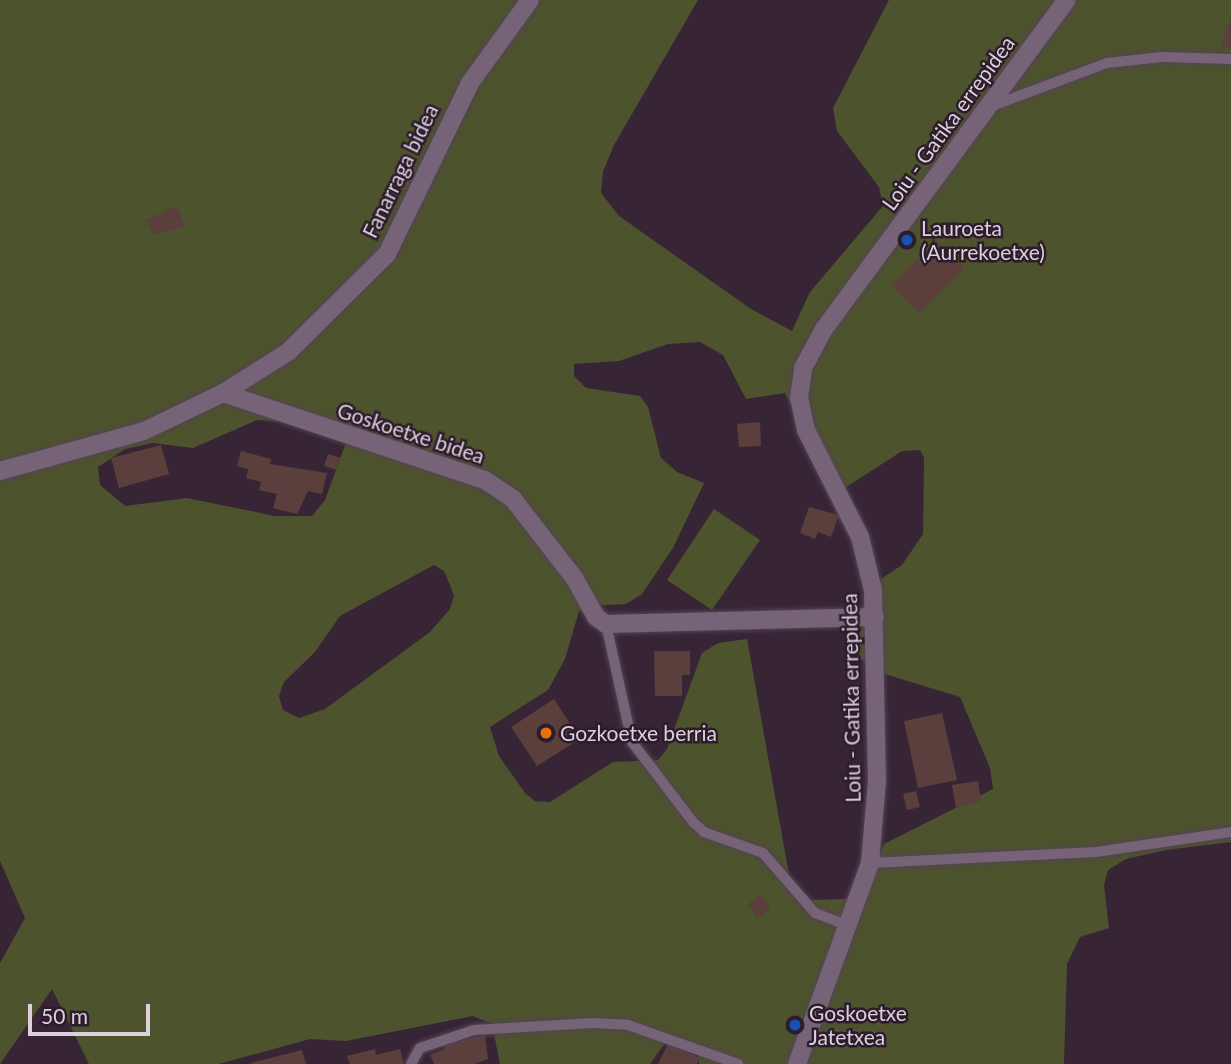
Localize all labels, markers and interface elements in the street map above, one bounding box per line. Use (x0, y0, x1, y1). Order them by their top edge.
street label: Loiu - Gatika errepidea (876, 31, 1020, 215)
street label: Fanarraga bidea (357, 100, 443, 242)
place label: Lauroeta (Aurrekoetxe) (921, 215, 1045, 265)
marker: Lauroeta (Aurrekoetxe) (899, 232, 915, 248)
street label: Goskoetxe bidea (334, 397, 488, 469)
street label: Loiu - Gatika errepidea (837, 593, 865, 803)
place label: Gozkoetxe berria (560, 720, 717, 746)
marker: Gozkoetxe berria (538, 725, 554, 741)
scale bar (32, 990, 154, 1034)
place label: Goskoetxe Jatetxea (809, 1000, 907, 1050)
text: 50 m (41, 1003, 88, 1028)
marker: Goskoetxe Jatetxea (787, 1017, 803, 1033)

